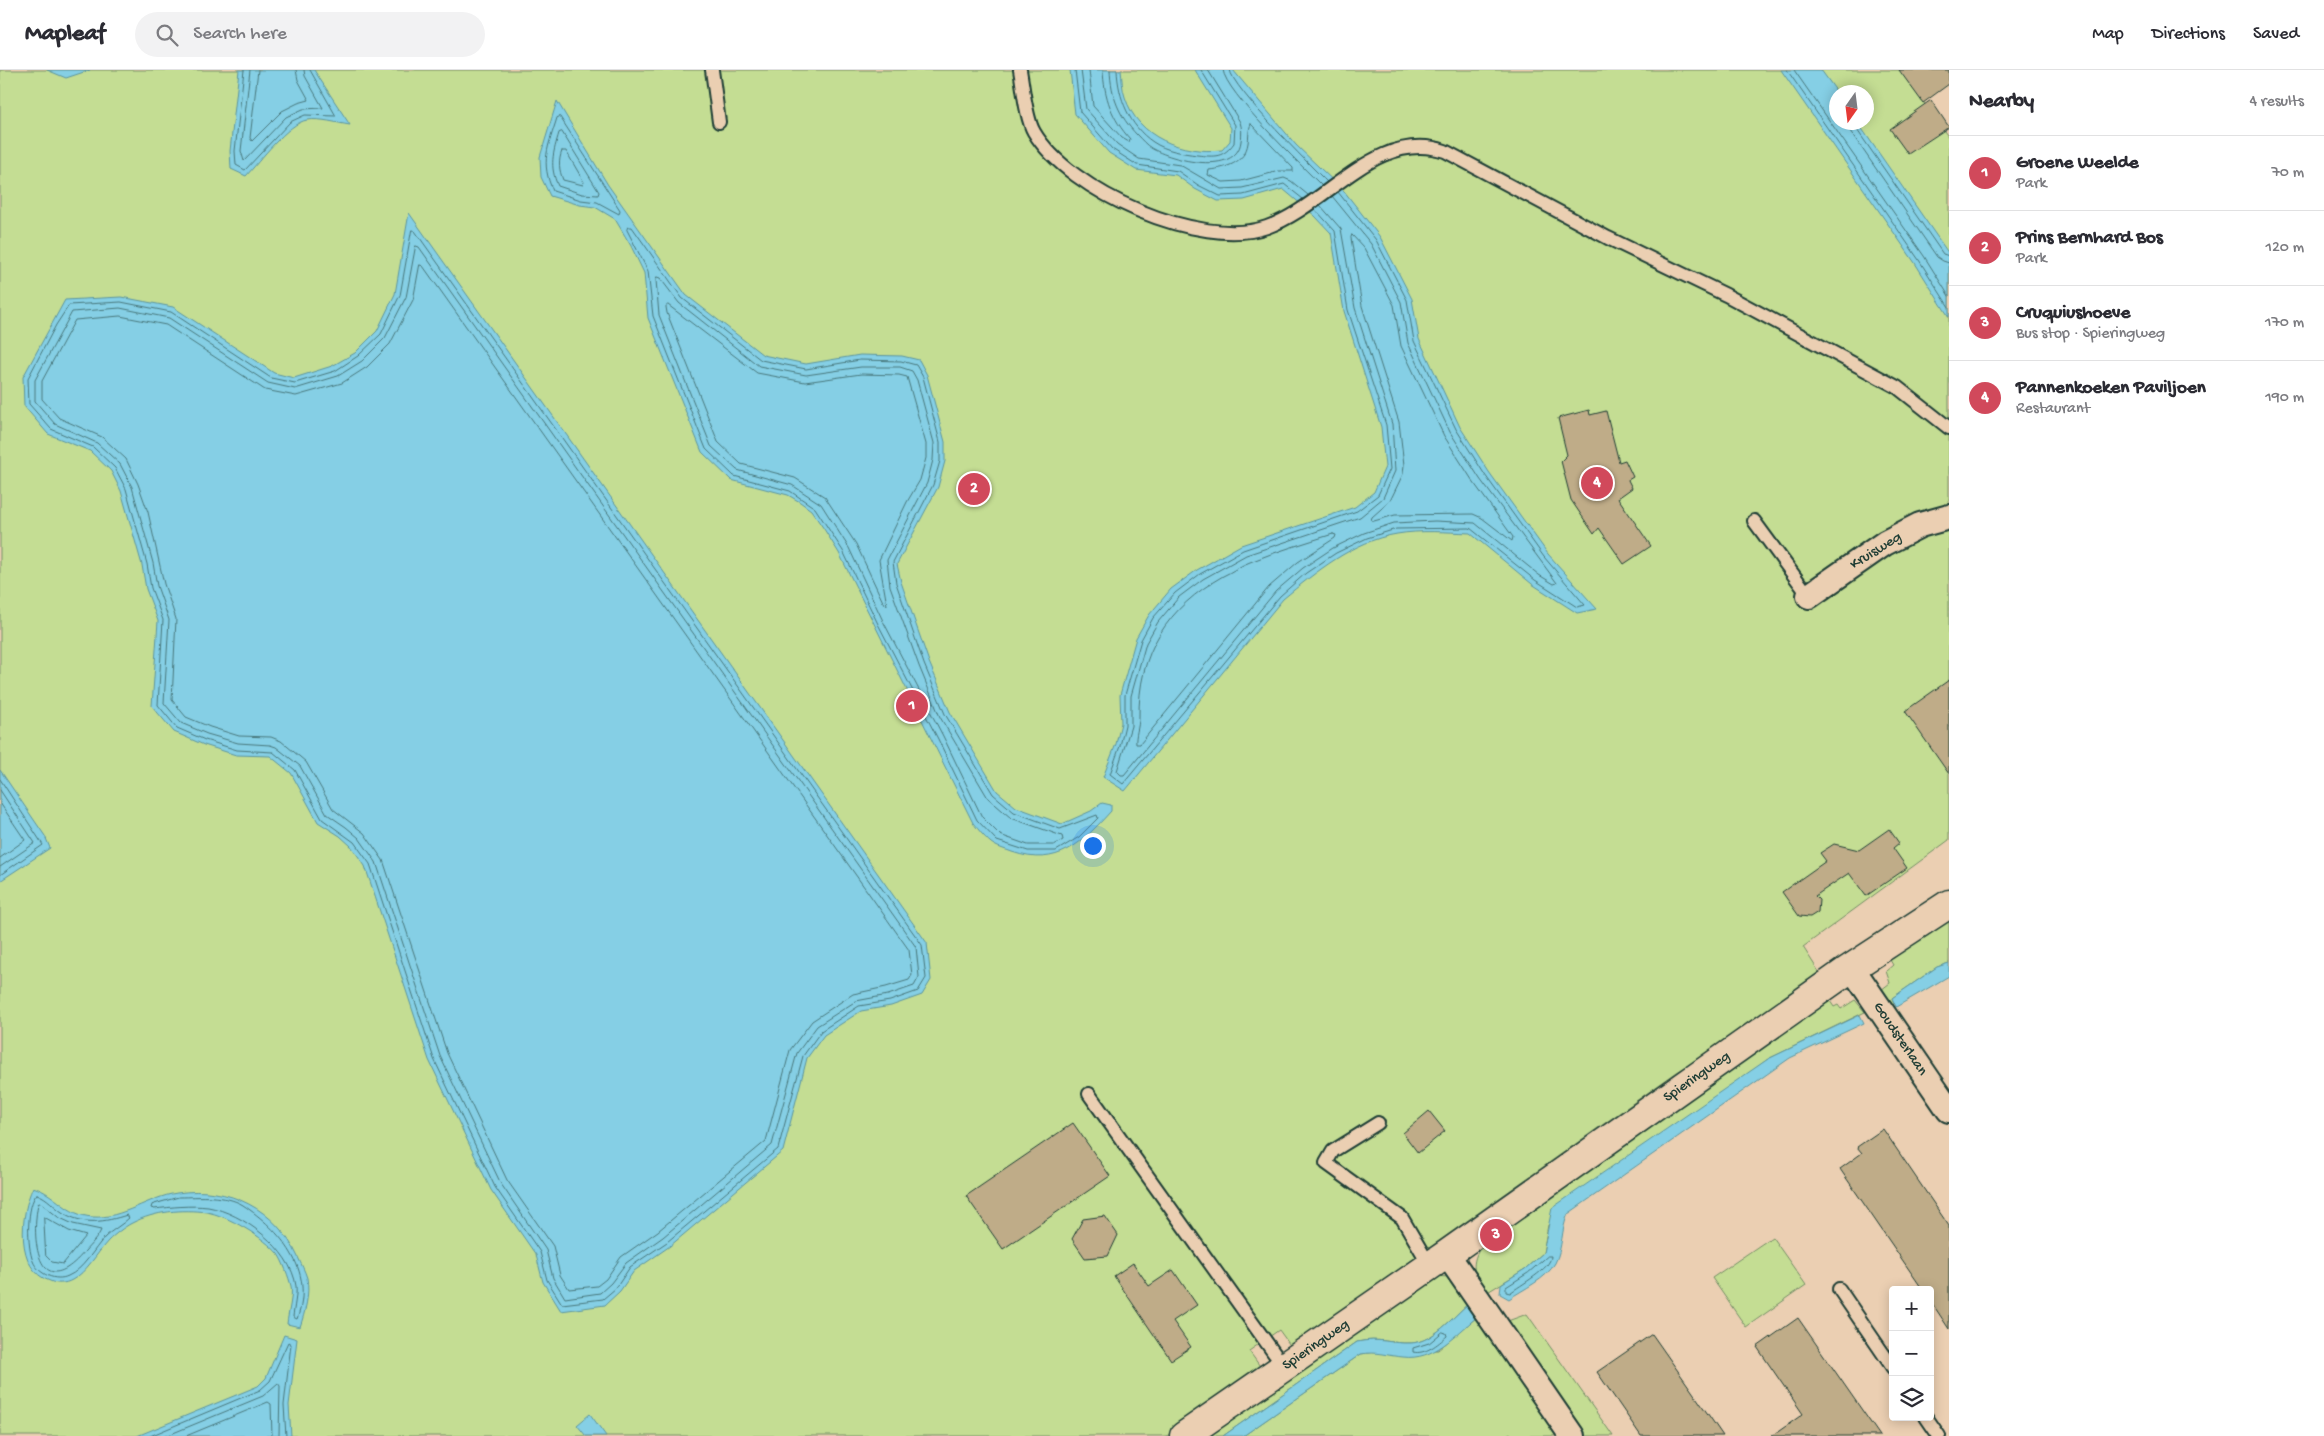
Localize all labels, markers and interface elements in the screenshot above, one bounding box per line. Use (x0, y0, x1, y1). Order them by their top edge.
search box (135, 12, 485, 57)
text: Mapleaf (25, 20, 105, 49)
icon: search (153, 21, 181, 49)
text: Search here (193, 23, 287, 46)
text: Map (2092, 24, 2124, 45)
text: Directions (2152, 24, 2225, 45)
text: Saved (2253, 24, 2299, 45)
north arrow (1829, 85, 1874, 130)
text: Nearby (1969, 90, 2034, 115)
text: 4 results (2249, 93, 2304, 112)
text: Groene Weelde (2016, 152, 2139, 175)
text: 1 (1982, 164, 1988, 183)
text: 70 m (2271, 164, 2304, 183)
text: Park (2016, 175, 2047, 194)
text: Prins Bernhard Bos (2016, 227, 2163, 250)
text: 2 (1981, 239, 1989, 258)
text: 120 m (2265, 239, 2304, 258)
text: Park (2016, 250, 2047, 269)
text: Cruquiushoeve (2016, 302, 2130, 325)
text: 3 (1981, 314, 1989, 333)
text: 170 m (2265, 314, 2304, 333)
text: Bus stop · Spieringweg (2016, 325, 2165, 344)
text: Pannenkoeken Paviljoen (2016, 377, 2206, 400)
text: 4 (1981, 389, 1989, 408)
text: 190 m (2265, 389, 2304, 408)
text: Restaurant (2016, 400, 2090, 419)
pin: 4 (1581, 464, 1613, 502)
pin: 2 (958, 470, 990, 508)
street label: Kruisweg (1847, 528, 1905, 574)
pin: 1 (896, 687, 928, 725)
your location (1080, 833, 1106, 859)
street label: Goudsterlaan (1869, 999, 1931, 1079)
street label: Spieringweg (1660, 1047, 1734, 1107)
pin: 3 (1480, 1216, 1512, 1254)
map controls (1889, 1286, 1934, 1421)
button: + (1889, 1286, 1934, 1331)
street label: Spieringweg (1279, 1315, 1353, 1375)
button: − (1889, 1331, 1934, 1376)
button: layers (1889, 1376, 1934, 1421)

